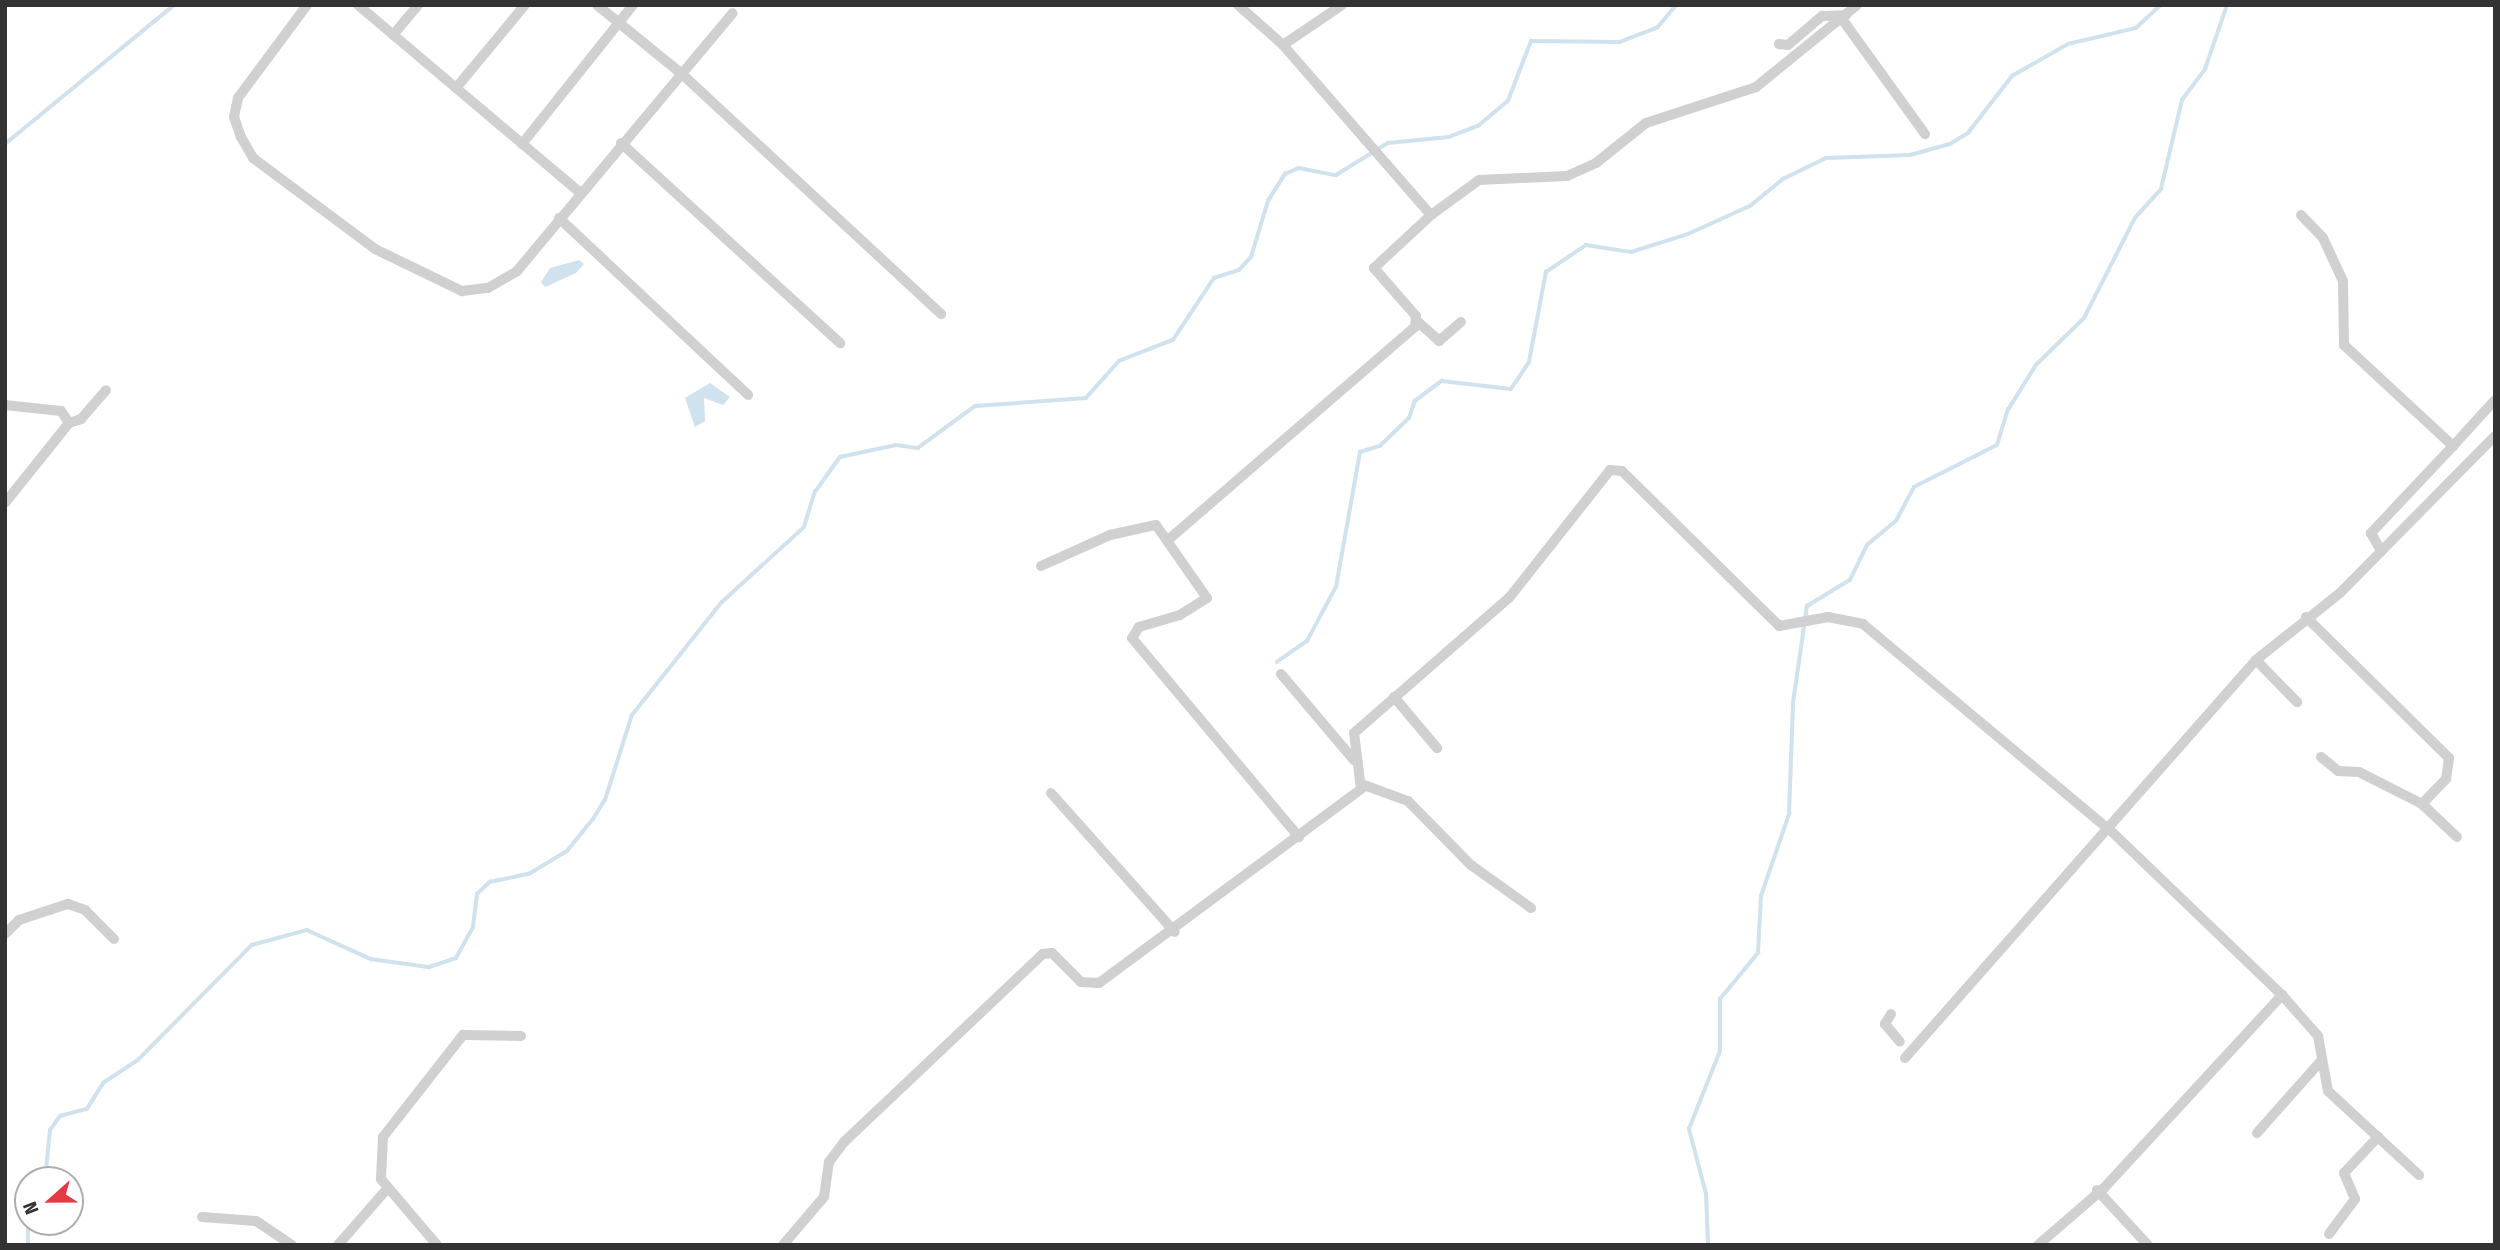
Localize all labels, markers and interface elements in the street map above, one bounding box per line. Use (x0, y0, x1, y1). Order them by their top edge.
north arrow (14, 1166, 84, 1236)
text: N (18, 1199, 44, 1217)

